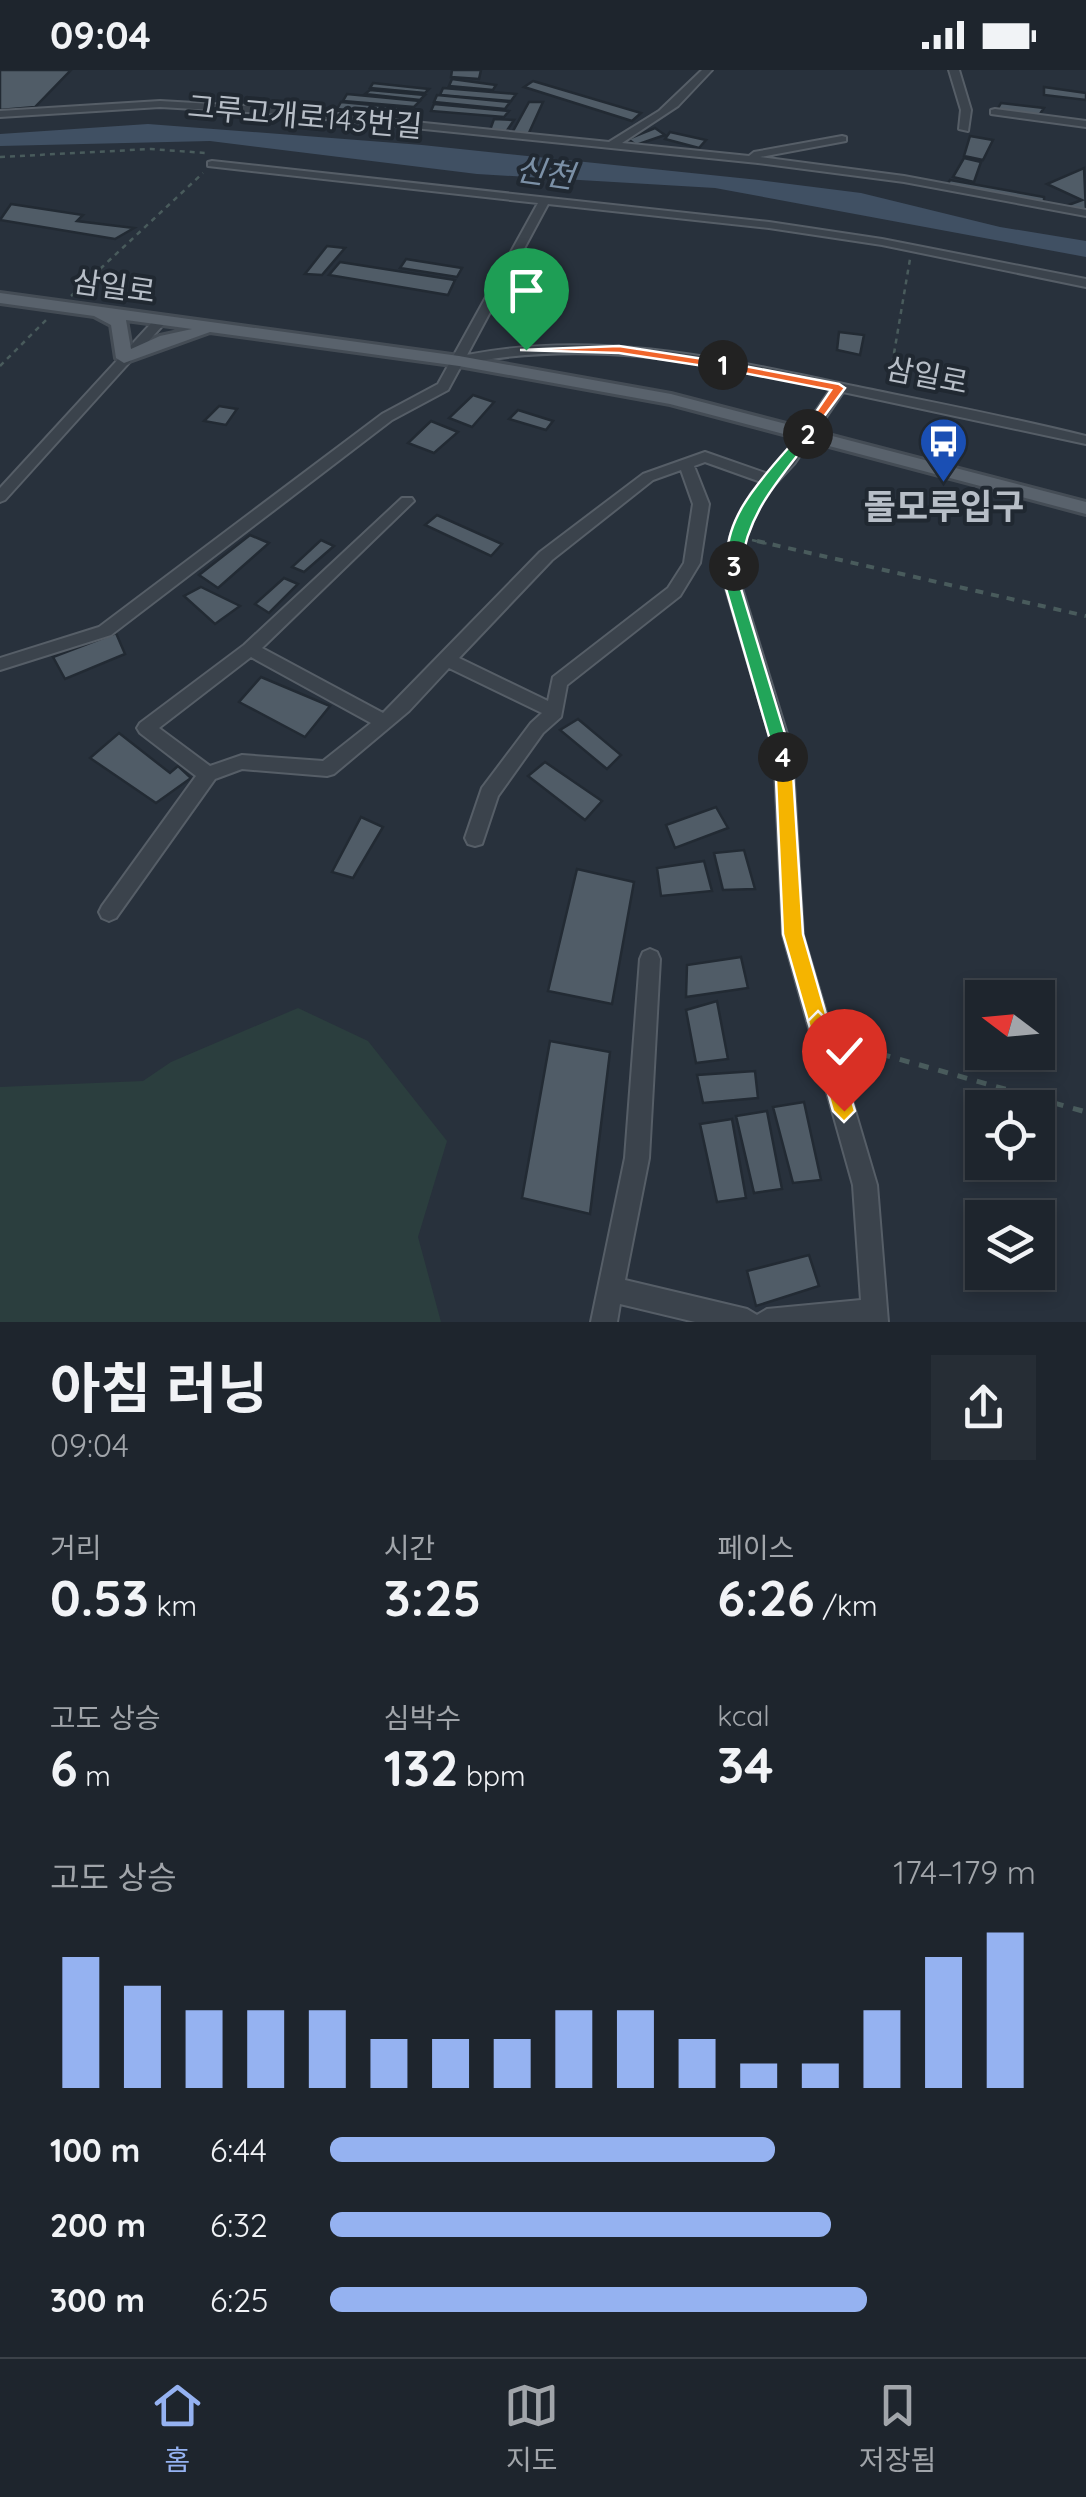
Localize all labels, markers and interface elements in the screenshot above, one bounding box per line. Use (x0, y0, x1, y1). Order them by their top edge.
text: 09:04 (50, 11, 151, 59)
street label: 그루고개로143번길 (186, 87, 424, 145)
water label: 신천 (513, 148, 580, 196)
pin (484, 248, 569, 351)
street label: 삼일로 (70, 261, 158, 311)
icon: arrive (499, 263, 554, 318)
pin: 1 (698, 340, 748, 390)
text: 1 (718, 347, 728, 382)
street label: 삼일로 (883, 348, 971, 402)
pin: 2 (783, 409, 833, 459)
text: 2 (800, 416, 816, 451)
bus stop icon: 돌모루입구 (918, 416, 970, 484)
place label: 돌모루입구 (863, 484, 1025, 528)
pin: 3 (709, 541, 759, 591)
text: 3 (726, 548, 742, 583)
pin: 4 (758, 732, 808, 782)
text: 4 (775, 739, 791, 774)
north arrow (965, 980, 1055, 1070)
map controls (965, 980, 1055, 1290)
pin (802, 1009, 887, 1112)
icon: check (817, 1024, 872, 1079)
button: locate (965, 1090, 1055, 1180)
button: layers (965, 1200, 1055, 1290)
text: 아침 러닝 (50, 1353, 268, 1422)
button: share (931, 1355, 1036, 1460)
text: 09:04 (50, 1425, 129, 1465)
text: 거리 (50, 1530, 102, 1565)
text: 시간 (384, 1530, 435, 1565)
text: 페이스 (717, 1530, 795, 1565)
text: 0.53 (50, 1566, 149, 1629)
text: 3:25 (384, 1566, 481, 1629)
text: 6:26 (717, 1566, 815, 1629)
text: km (149, 1588, 197, 1623)
text: /km (815, 1588, 878, 1623)
text: kcal (717, 1698, 770, 1733)
text: 고도 상승 (50, 1700, 161, 1735)
text: 심박수 (384, 1700, 461, 1735)
text: 34 (717, 1733, 774, 1796)
text: 6 (50, 1736, 78, 1799)
text: 132 (384, 1736, 458, 1799)
text: m (78, 1758, 111, 1793)
text: bpm (458, 1758, 526, 1793)
text: 174–179 m (893, 1852, 1036, 1892)
text: 고도 상승 (50, 1857, 177, 1897)
text: 100 m (50, 2130, 140, 2170)
text: 6:44 (210, 2130, 267, 2170)
text: 200 m (50, 2205, 146, 2245)
text: 6:32 (210, 2205, 268, 2245)
text: 300 m (50, 2280, 145, 2320)
text: 6:25 (210, 2280, 268, 2320)
tab: 홈 (150, 2378, 205, 2478)
tab: 지도 (504, 2378, 559, 2478)
tab: 저장됨 (859, 2378, 936, 2478)

